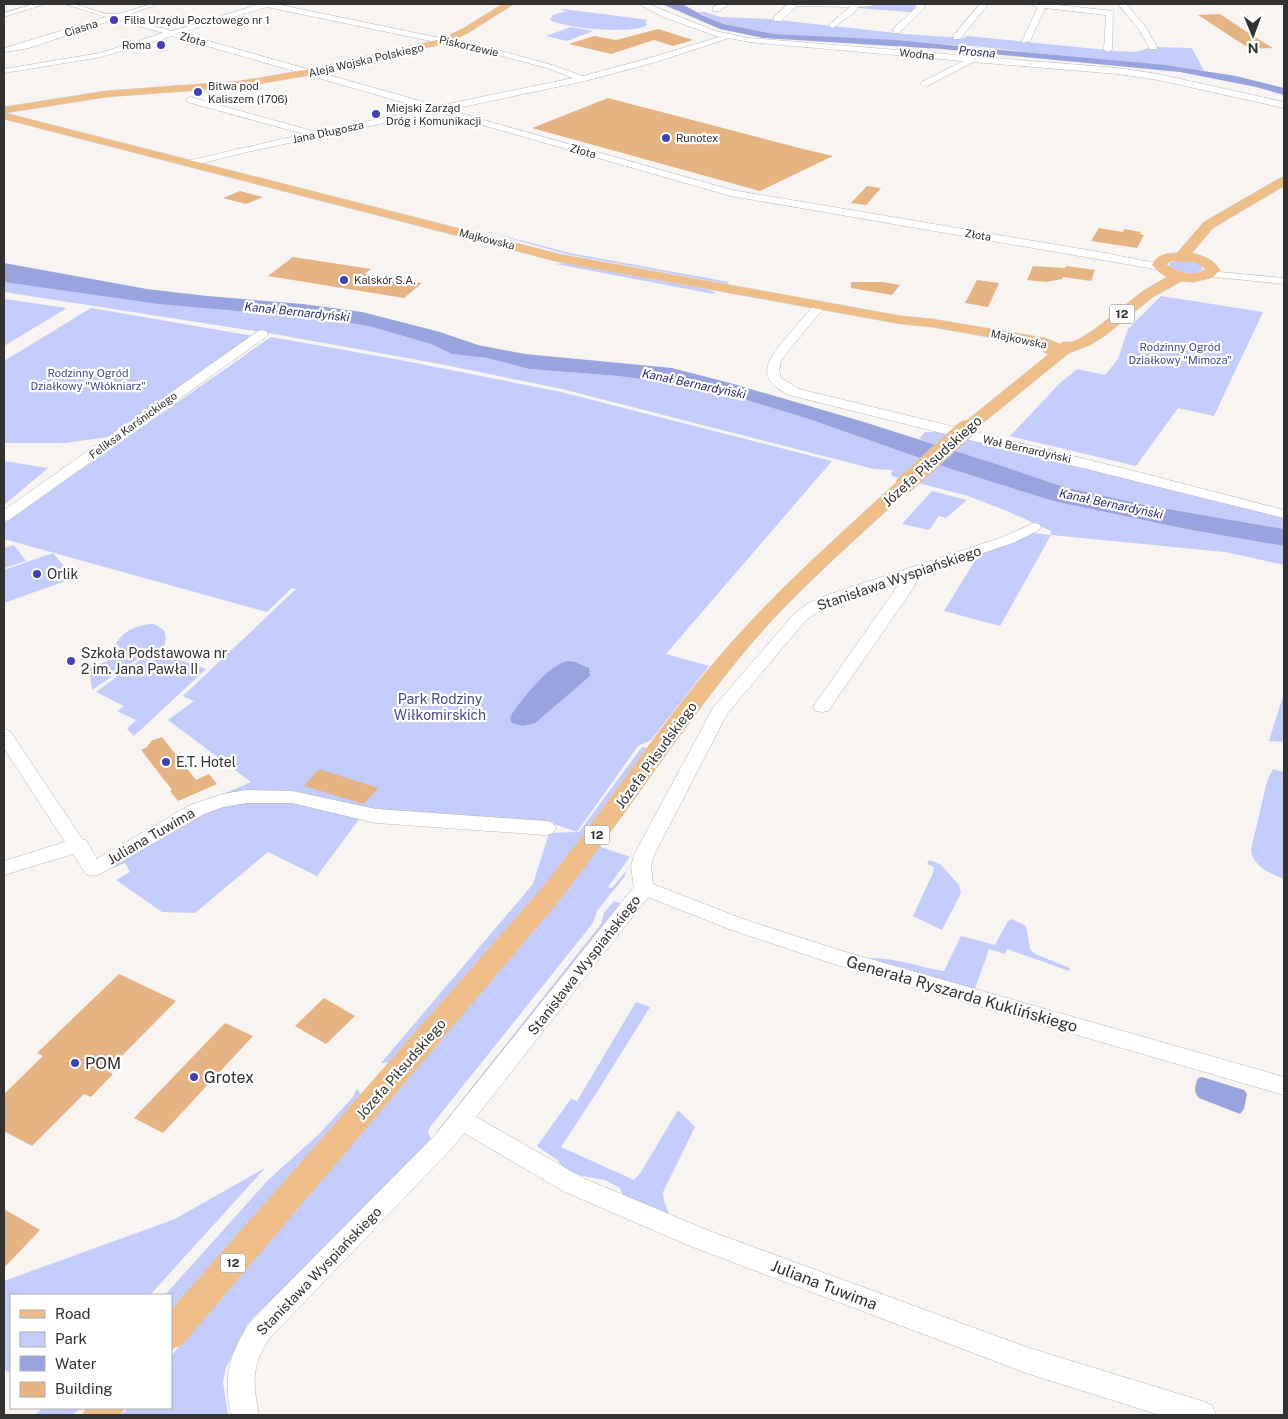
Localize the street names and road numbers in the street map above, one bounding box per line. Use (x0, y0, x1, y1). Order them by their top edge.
street label: Ciasna (63, 17, 99, 39)
street label: Złota (178, 30, 208, 48)
street label: Piskorzewie (438, 33, 500, 59)
street label: Aleja Wojska Polskiego (307, 41, 425, 79)
street label: Wodna (899, 46, 935, 62)
street label: Jana Długosza (291, 119, 365, 145)
street label: Złota (568, 142, 598, 160)
street label: Majkowska (458, 226, 516, 252)
street label: Złota (964, 227, 992, 243)
road number: 12 (1110, 304, 1134, 324)
street label: Majkowska (990, 327, 1048, 351)
street label: Feliksa Karśnickiego (87, 389, 179, 461)
street label: Józefa Piłsudskiego (879, 412, 985, 510)
street label: Wał Bernardyński (982, 433, 1072, 465)
street label: Stanisława Wyspiańskiego (815, 542, 983, 614)
street label: Józefa Piłsudskiego (612, 699, 700, 811)
street label: Juliana Tuwima (104, 805, 198, 867)
road number: 12 (584, 826, 610, 844)
street label: Stanisława Wyspiańskiego (525, 892, 644, 1038)
street label: Generała Ryszarda Kuklińskiego (844, 952, 1080, 1036)
street label: Józefa Piłsudskiego (353, 1015, 449, 1122)
street label: Stanisława Wyspiańskiego (253, 1203, 385, 1339)
road number: 12 (220, 1254, 246, 1272)
street label: Juliana Tuwima (768, 1256, 880, 1314)

